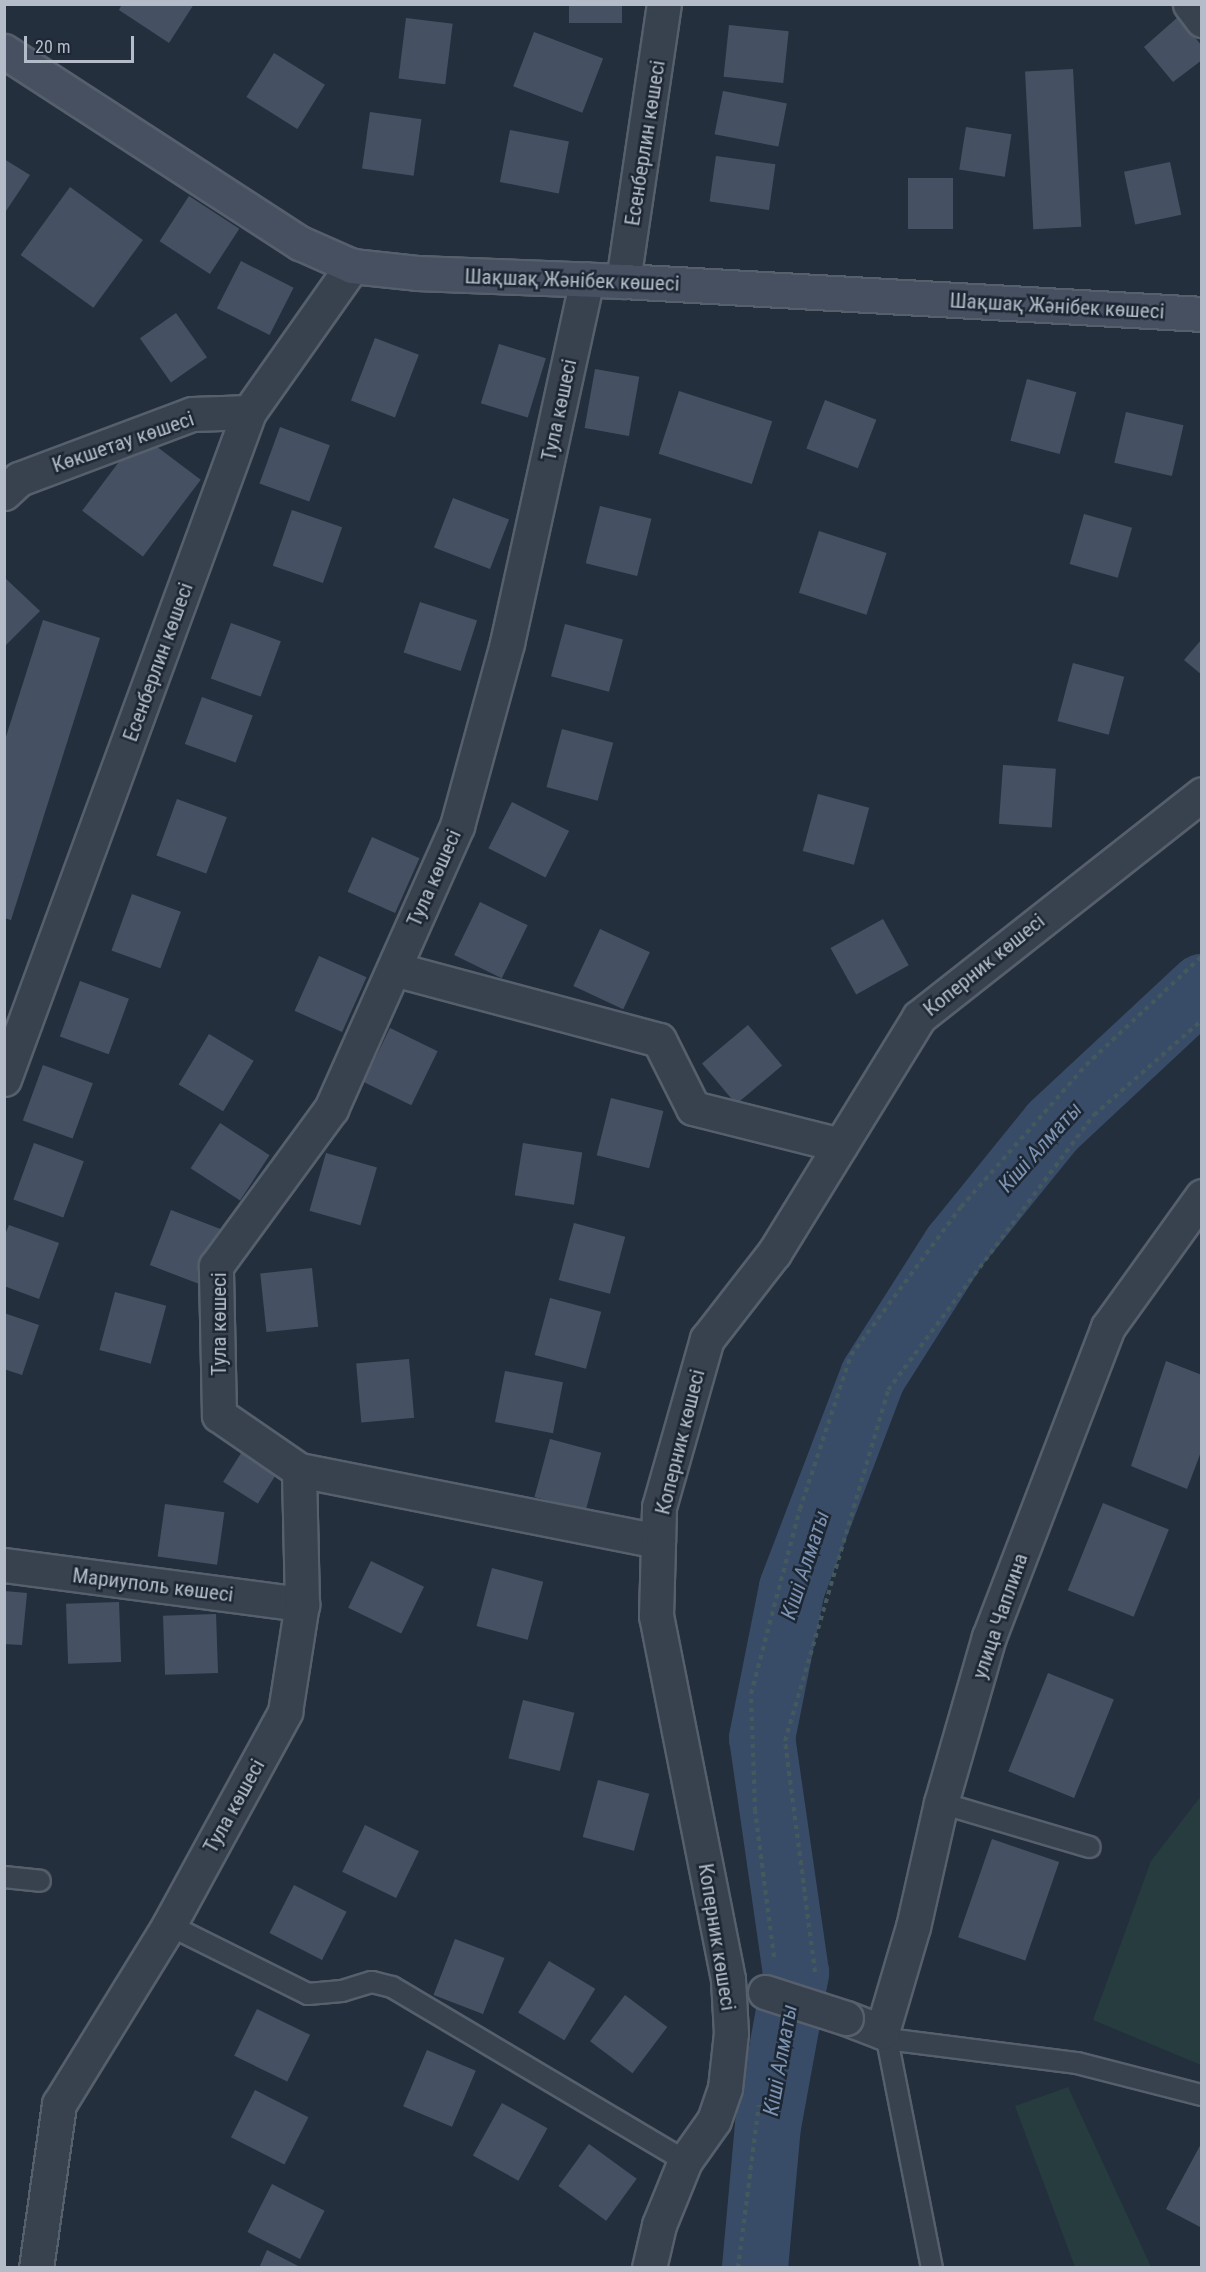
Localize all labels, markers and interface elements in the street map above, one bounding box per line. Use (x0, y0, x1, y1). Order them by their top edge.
scale bar (27, 24, 136, 62)
text: 20 m (35, 36, 70, 57)
street label: Есенберлин көшесі (619, 58, 671, 228)
street label: Шақшақ Жәнібек көшесі (464, 264, 680, 296)
street label: Шақшақ Жәнібек көшесі (949, 288, 1165, 324)
street label: Тула көшесі (536, 357, 582, 463)
street label: Көкшетау көшесі (49, 406, 197, 478)
street label: Есенберлин көшесі (118, 579, 198, 745)
street label: Тула көшесі (401, 826, 467, 930)
street label: Коперник көшесі (918, 908, 1050, 1022)
water label: Кіші Алматы (992, 1096, 1088, 1198)
street label: Тула көшесі (206, 1272, 232, 1376)
street label: Коперник көшесі (650, 1367, 710, 1517)
water label: Кіші Алматы (775, 1507, 835, 1623)
street label: улица Чаплина (967, 1550, 1033, 1682)
street label: Мариуполь көшесі (71, 1563, 235, 1607)
street label: Тула көшесі (198, 1755, 270, 1857)
street label: Коперник көшесі (693, 1862, 741, 2012)
water label: Кіші Алматы (757, 2002, 803, 2118)

